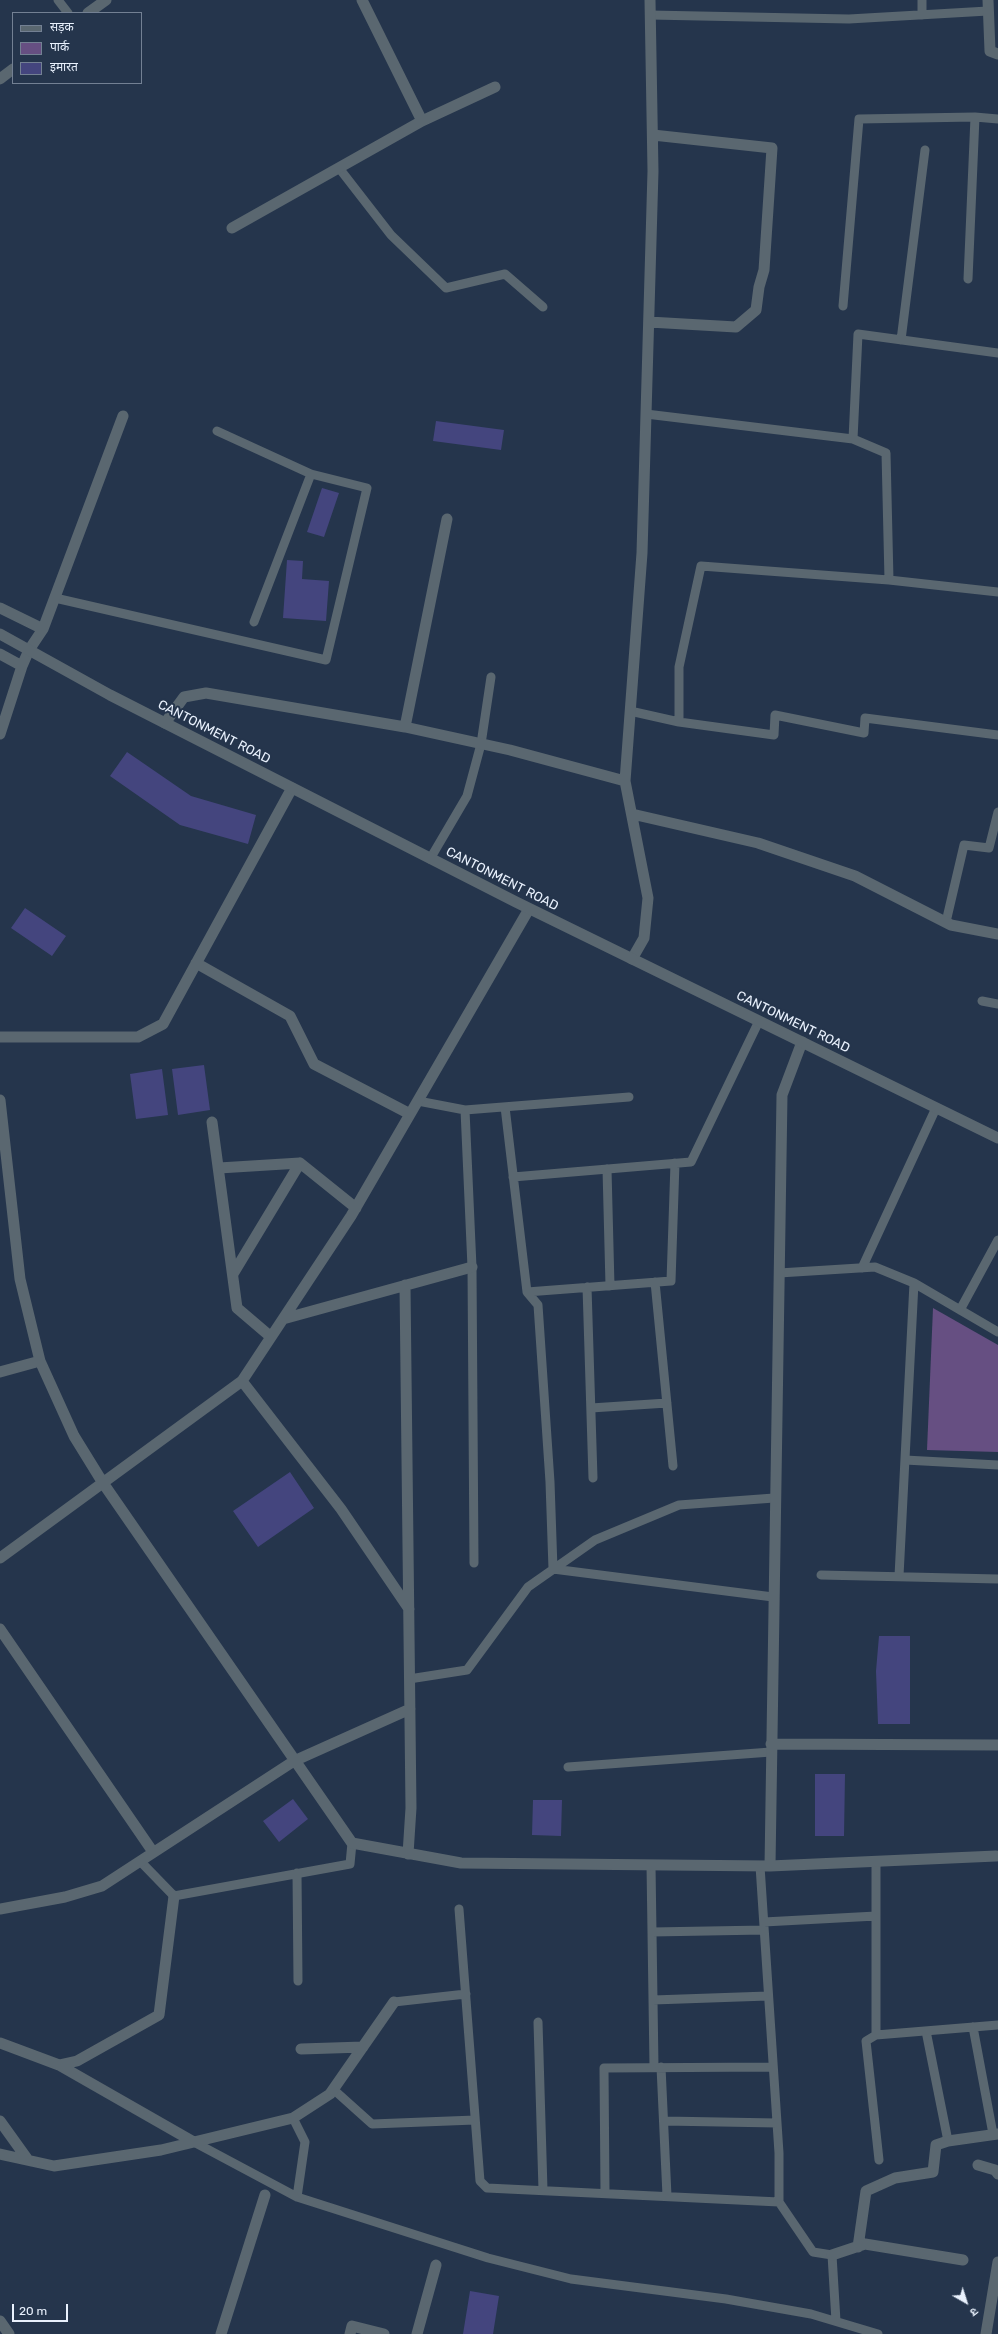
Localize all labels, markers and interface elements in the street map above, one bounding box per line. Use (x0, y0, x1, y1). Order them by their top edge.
legend (12, 12, 142, 84)
text: सड़क (50, 20, 74, 34)
text: पार्क (50, 40, 69, 54)
text: इमारत (50, 60, 78, 74)
street label: CANTONMENT ROAD (155, 697, 273, 767)
street label: CANTONMENT ROAD (443, 844, 561, 914)
street label: CANTONMENT ROAD (734, 988, 852, 1056)
north arrow (946, 2282, 986, 2322)
scale bar (14, 2296, 70, 2322)
text: 20 m (19, 2304, 47, 2318)
text: उ (967, 2305, 980, 2319)

